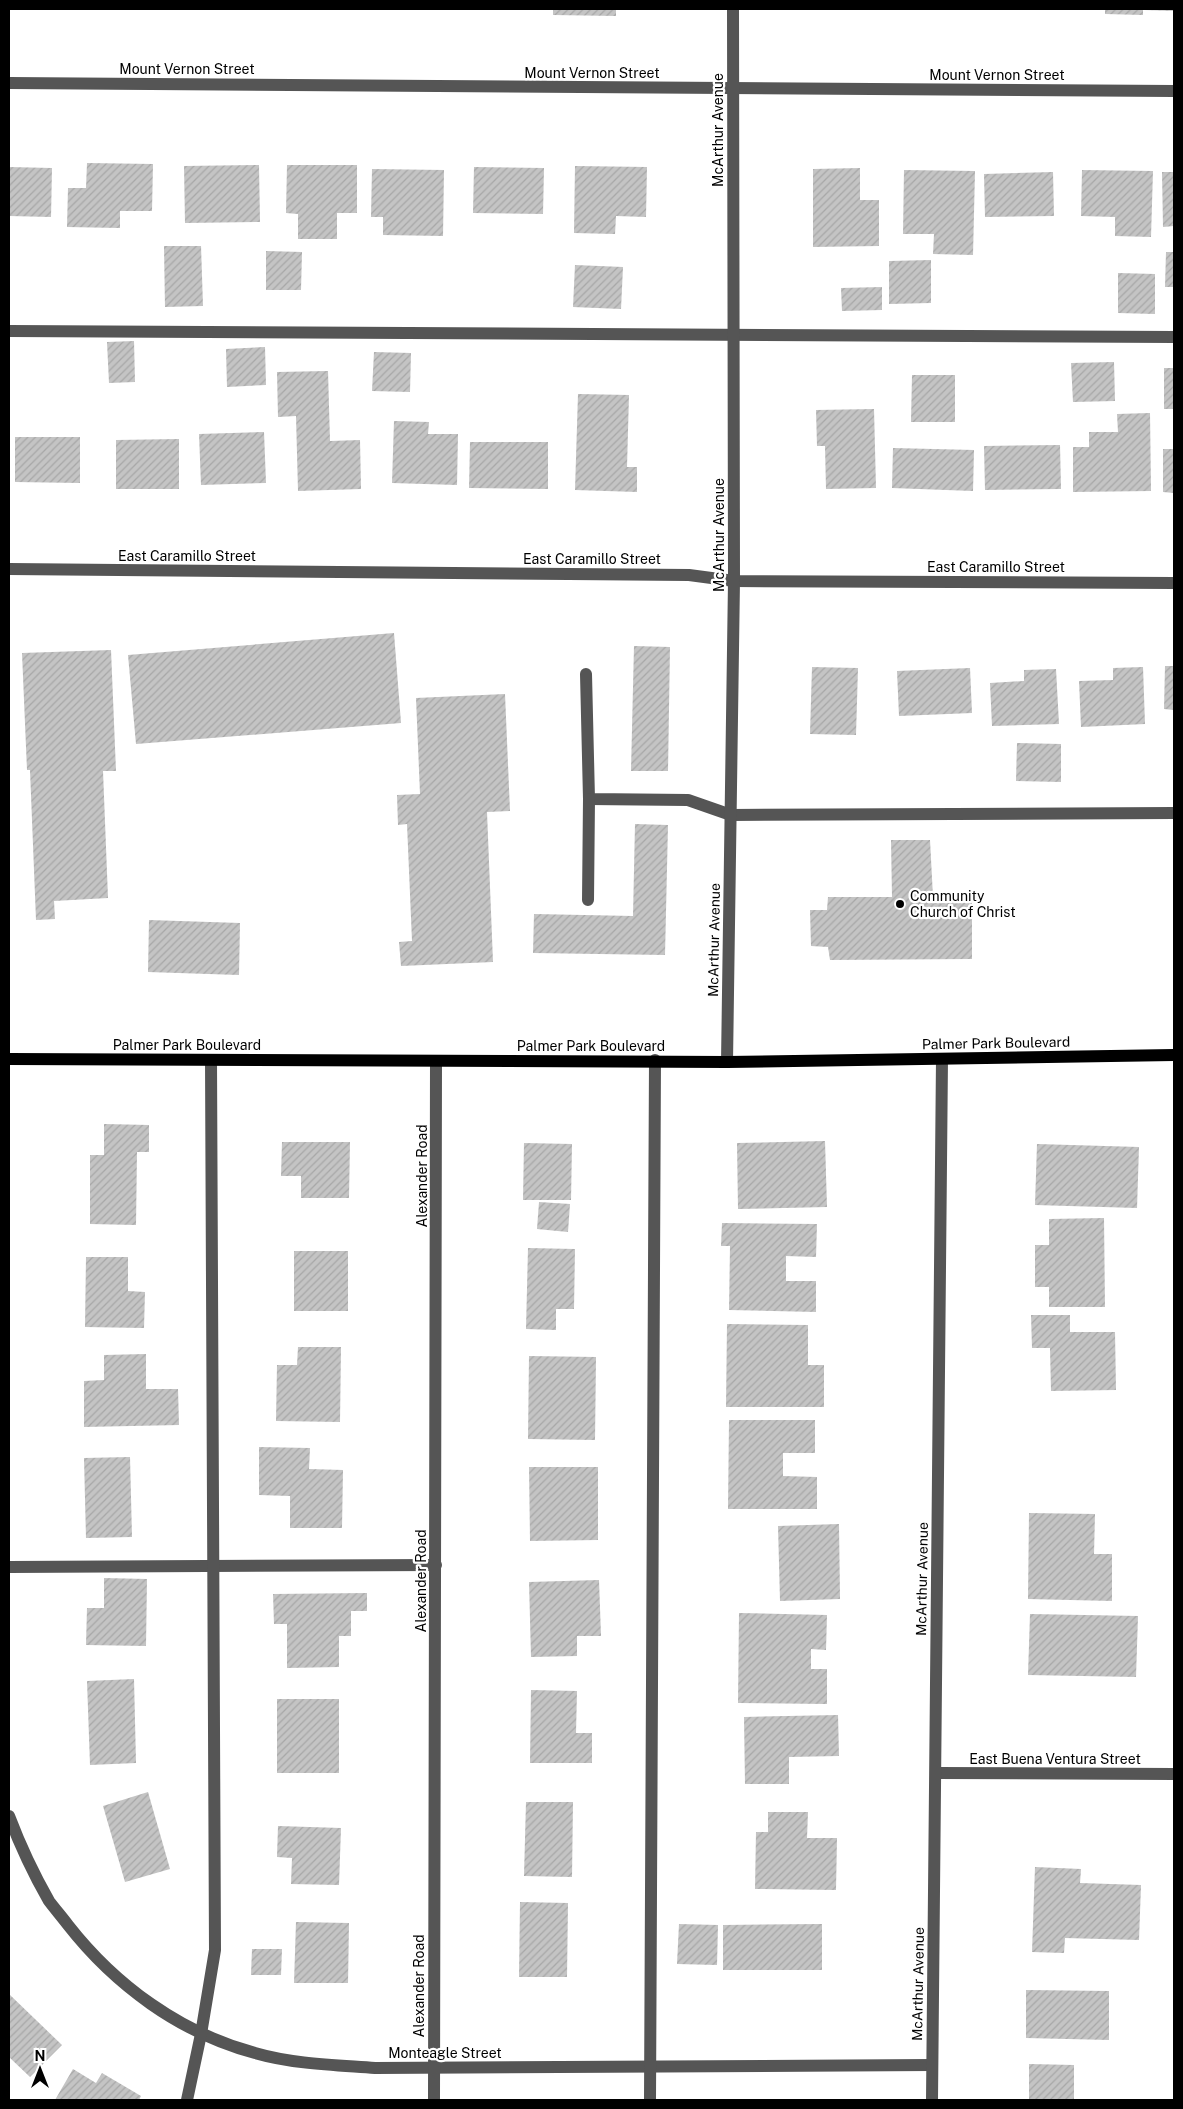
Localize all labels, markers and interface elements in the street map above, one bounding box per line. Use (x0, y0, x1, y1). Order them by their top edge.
street label: Mount Vernon Street (119, 61, 255, 77)
street label: Mount Vernon Street (524, 65, 660, 81)
street label: Mount Vernon Street (929, 67, 1065, 83)
street label: McArthur Avenue (710, 73, 726, 187)
street label: McArthur Avenue (711, 478, 727, 592)
street label: East Caramillo Street (118, 548, 256, 564)
street label: East Caramillo Street (523, 551, 661, 567)
street label: East Caramillo Street (927, 559, 1065, 575)
street label: McArthur Avenue (705, 883, 723, 997)
place label: Community Church of Christ (910, 888, 1016, 920)
marker: Community Church of Christ (894, 898, 906, 910)
street label: Palmer Park Boulevard (922, 1034, 1070, 1052)
street label: Palmer Park Boulevard (113, 1037, 261, 1053)
street label: Palmer Park Boulevard (517, 1038, 665, 1054)
street label: Alexander Road (414, 1124, 430, 1228)
street label: McArthur Avenue (913, 1522, 931, 1636)
street label: Alexander Road (413, 1529, 429, 1633)
street label: East Buena Ventura Street (969, 1751, 1141, 1767)
street label: McArthur Avenue (909, 1927, 927, 2041)
street label: Alexander Road (411, 1934, 427, 2038)
north arrow (15, 2044, 65, 2094)
street label: Monteagle Street (388, 2045, 502, 2061)
text: N (35, 2048, 45, 2064)

